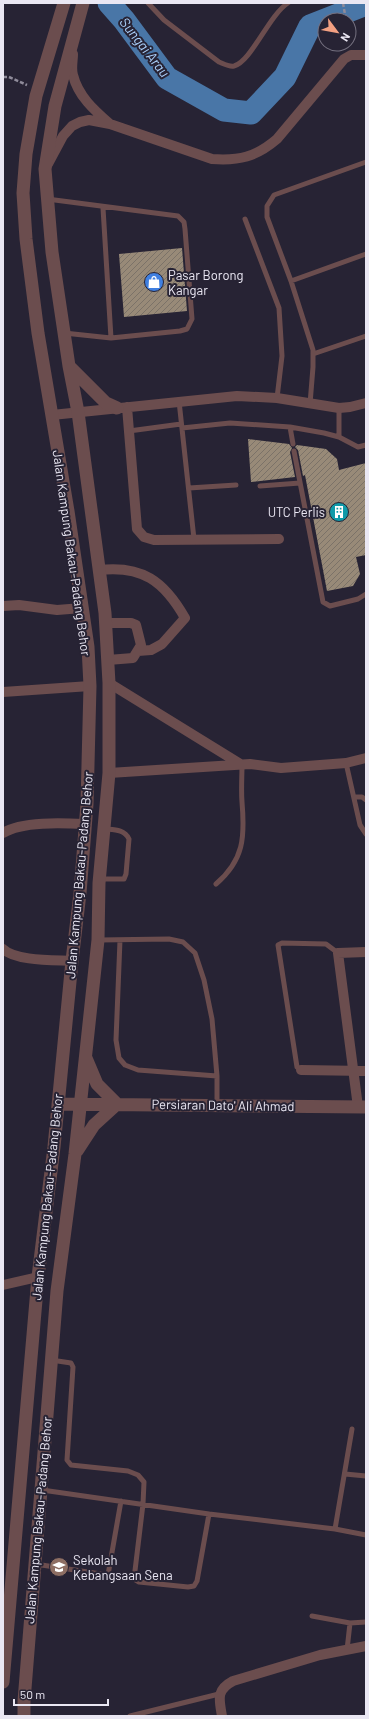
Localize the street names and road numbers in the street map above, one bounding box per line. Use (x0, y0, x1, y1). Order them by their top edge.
street label: Jalan Kampung Bakau-Padang Behor (50, 449, 94, 657)
street label: Jalan Kampung Bakau-Padang Behor (62, 771, 96, 979)
street label: Jalan Kampung Bakau-Padang Behor (28, 1093, 66, 1301)
street label: Persiaran Dato' Ali Ahmad (151, 1096, 295, 1114)
street label: Jalan Kampung Bakau-Padang Behor (21, 1416, 55, 1624)

